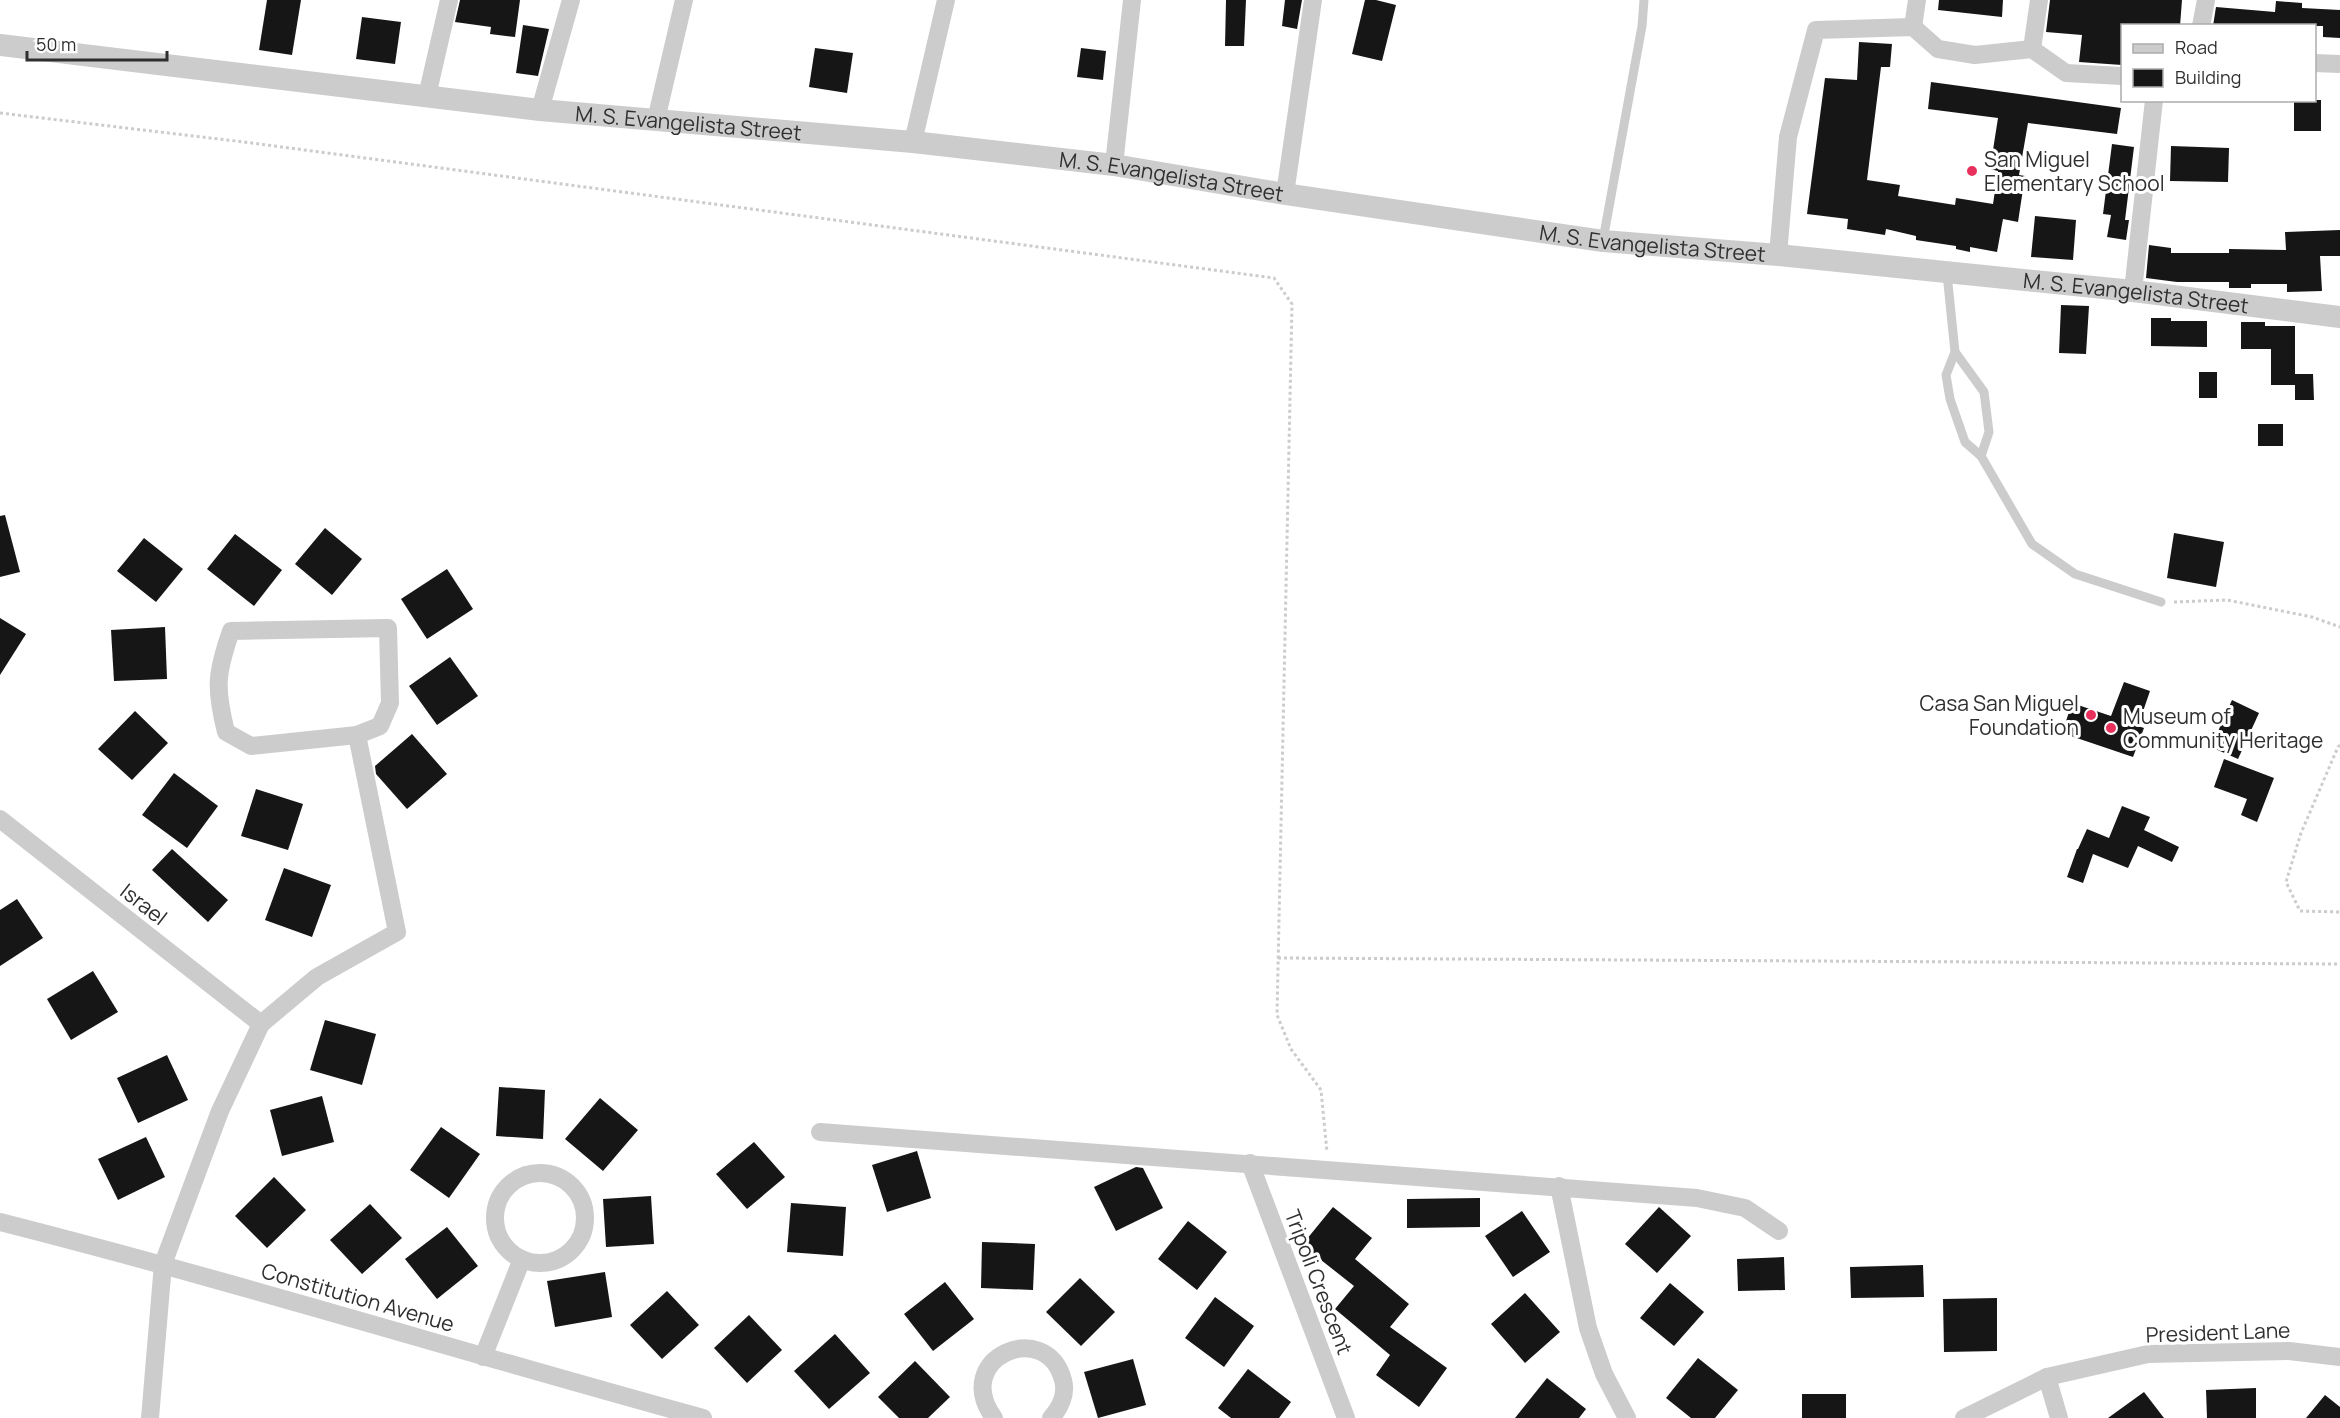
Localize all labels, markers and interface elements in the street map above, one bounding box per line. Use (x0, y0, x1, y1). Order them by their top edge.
scale bar (27, 24, 166, 62)
legend (2121, 24, 2316, 102)
text: 50 m (36, 32, 76, 56)
text: Road (2175, 35, 2218, 59)
text: Building (2175, 65, 2241, 89)
street label: M. S. Evangelista Street (574, 99, 803, 146)
street label: M. S. Evangelista Street (1058, 145, 1286, 208)
place label: San Miguel Elementary School (1984, 145, 2165, 197)
marker: San Miguel Elementary School (1965, 164, 1979, 178)
street label: M. S. Evangelista Street (1538, 218, 1767, 268)
street label: M. S. Evangelista Street (2022, 266, 2250, 319)
place label: Casa San Miguel Foundation (1919, 689, 2079, 741)
place label: Museum of Community Heritage (2123, 702, 2323, 754)
marker: Casa San Miguel Foundation (2084, 708, 2098, 722)
marker: Museum of Community Heritage (2104, 721, 2118, 735)
street label: Israel (115, 877, 173, 931)
street label: Tripoli Crescent (1279, 1206, 1359, 1358)
street label: Constitution Avenue (258, 1256, 458, 1338)
street label: President Lane (2145, 1315, 2291, 1349)

